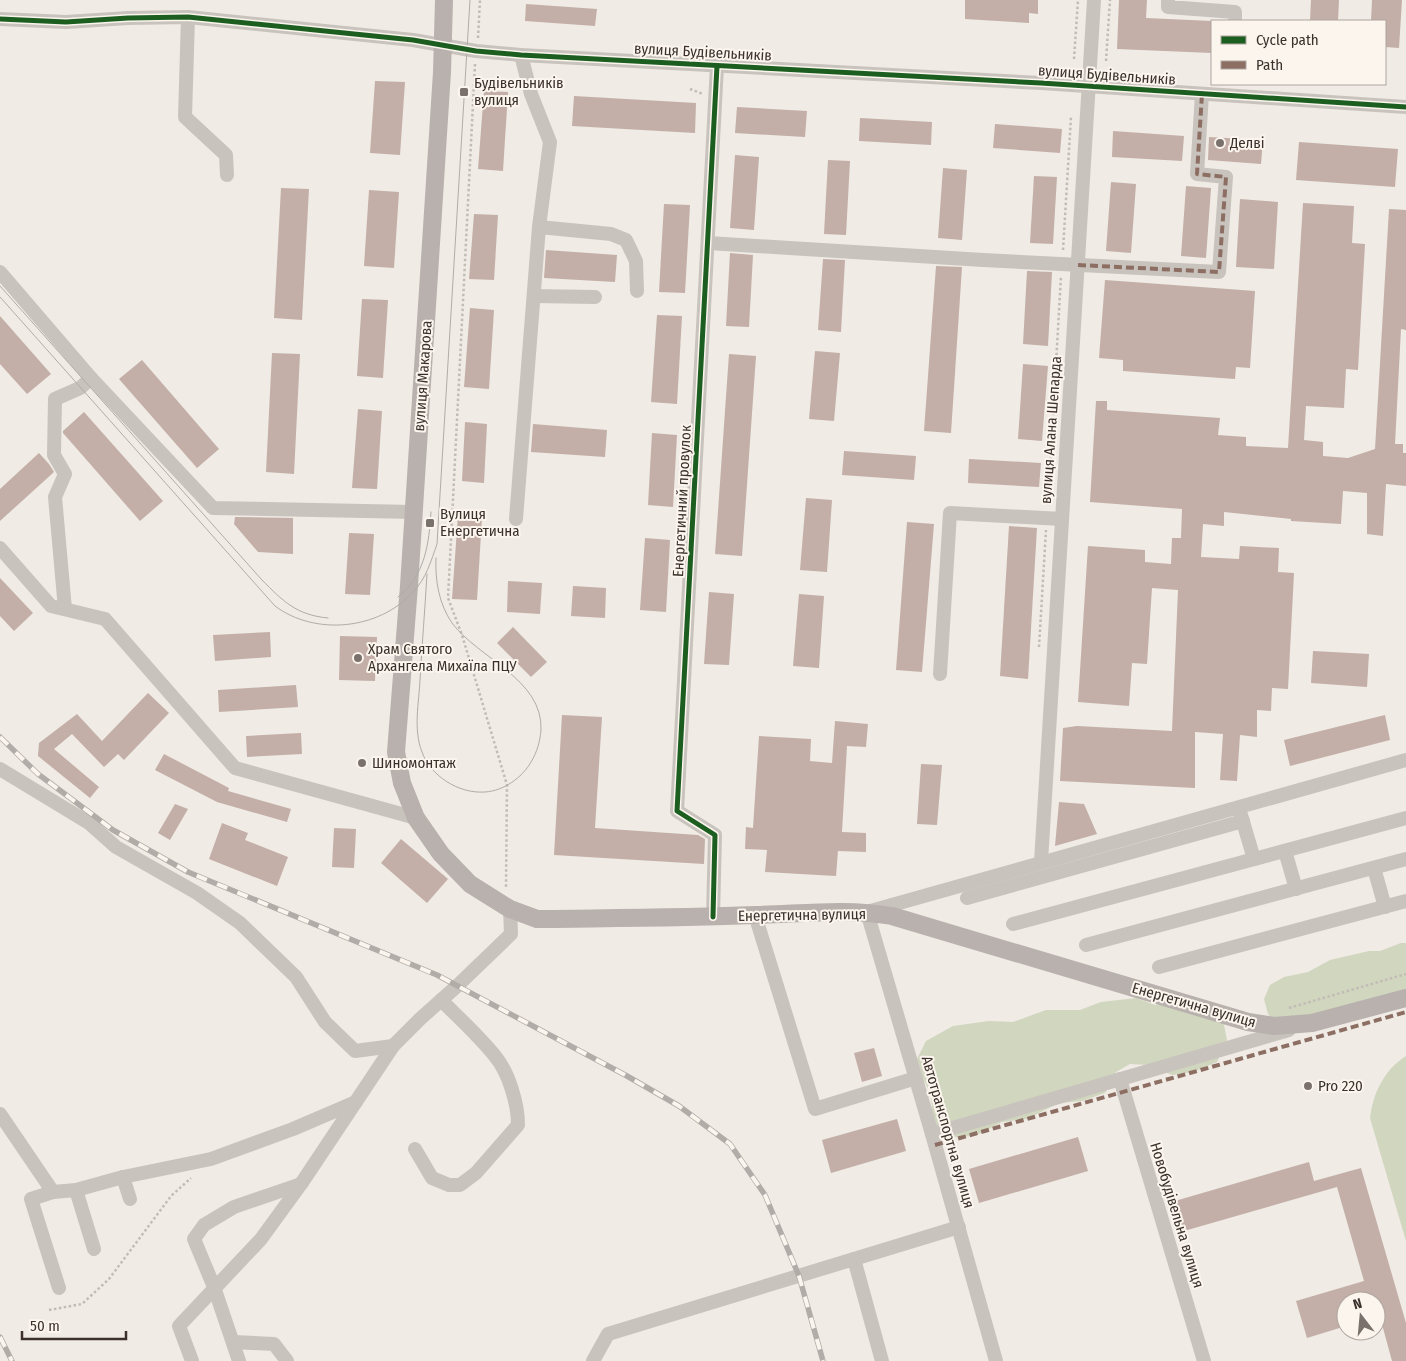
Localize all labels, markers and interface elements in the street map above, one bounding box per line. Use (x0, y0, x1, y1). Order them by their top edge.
legend (1211, 20, 1386, 85)
text: Cycle path (1256, 31, 1319, 49)
street label: вулиця Будівельників (634, 39, 772, 65)
text: Path (1256, 56, 1283, 74)
street label: вулиця Будівельників (1038, 61, 1176, 89)
place label: Будівельників вулиця (474, 74, 564, 109)
marker: Будівельників вулиця (458, 86, 470, 98)
place label: Делві (1229, 134, 1265, 152)
marker: Делві (1214, 137, 1226, 149)
street label: вулиця Макарова (410, 320, 436, 432)
street label: вулиця Алана Шепарда (1037, 355, 1065, 505)
street label: Енергетичний провулок (669, 424, 695, 578)
place label: Вулиця Енергетична (440, 505, 520, 540)
marker: Вулиця Енергетична (424, 517, 436, 529)
place label: Храм Святого Архангела Михаїла ПЦУ (368, 640, 517, 675)
marker: Храм Святого Архангела Михаїла ПЦУ (352, 652, 364, 664)
place label: Шиномонтаж (372, 754, 456, 772)
marker: Шиномонтаж (356, 757, 368, 769)
street label: Енергетична вулиця (738, 905, 866, 925)
street label: Енергетична вулиця (1130, 979, 1258, 1031)
street label: Автотранспортна вулиця (918, 1054, 978, 1210)
place label: Pro 220 (1318, 1077, 1363, 1095)
marker: Pro 220 (1302, 1080, 1314, 1092)
street label: Новобудівельна вулиця (1146, 1140, 1208, 1290)
north arrow (1336, 1291, 1386, 1341)
text: N (1351, 1295, 1364, 1313)
scale bar (22, 1308, 126, 1340)
text: 50 m (30, 1317, 60, 1335)

